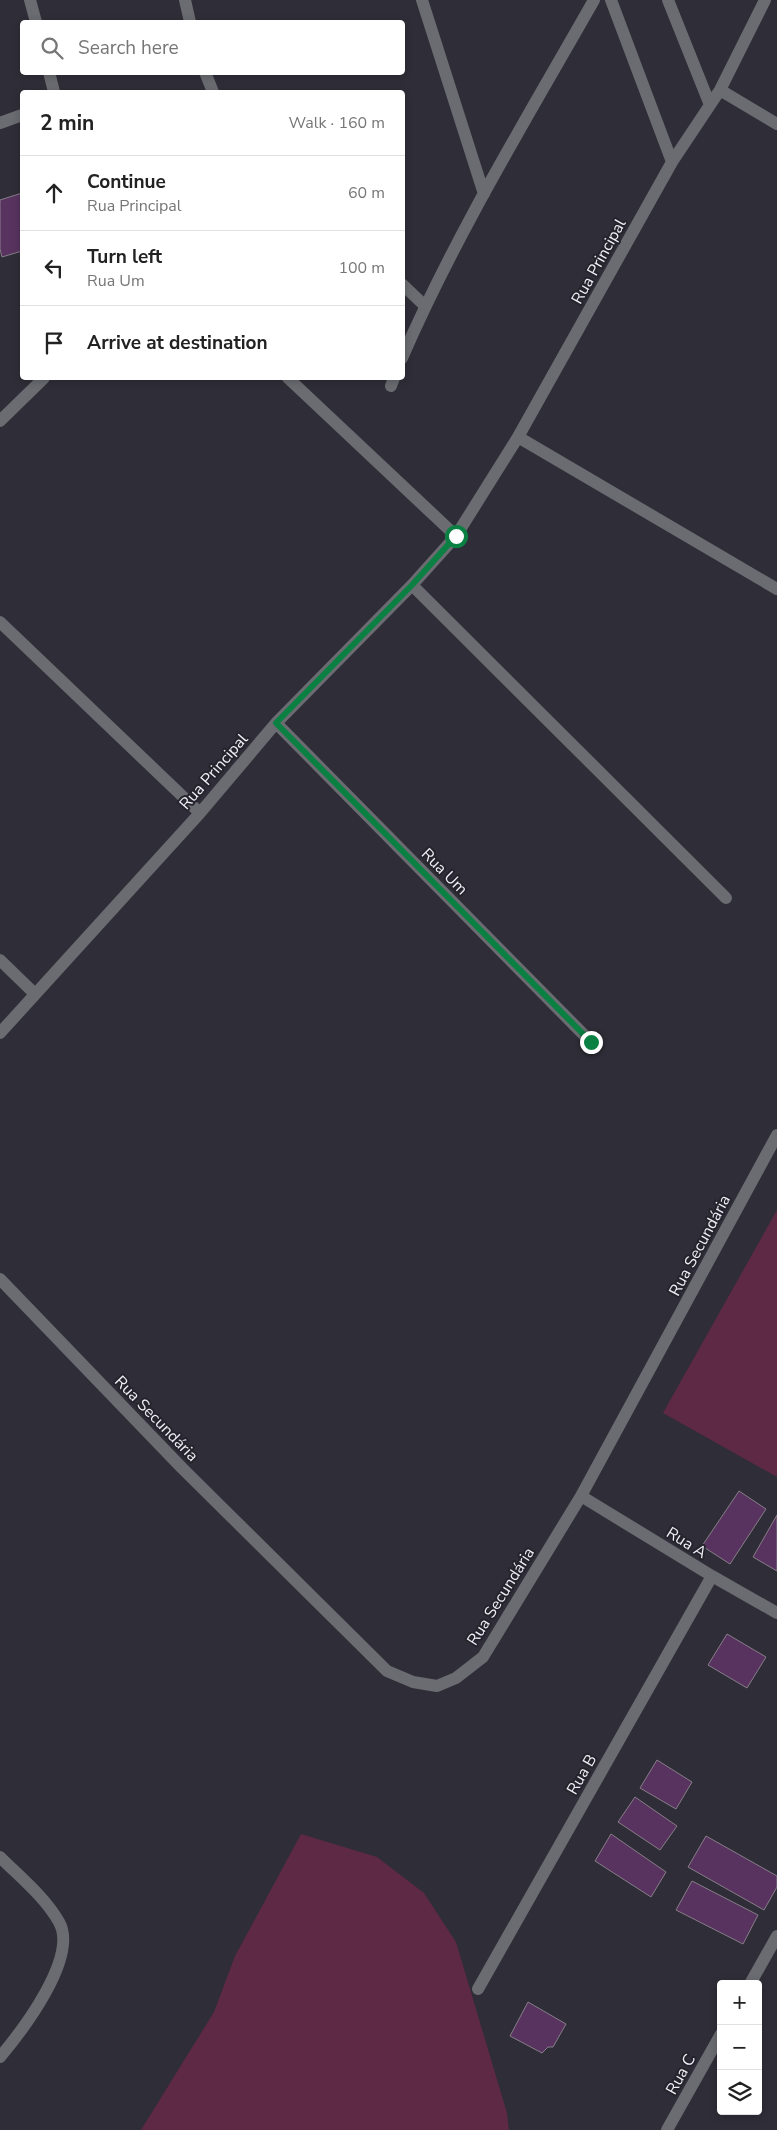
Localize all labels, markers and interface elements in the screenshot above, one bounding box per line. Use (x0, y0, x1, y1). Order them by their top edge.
search box (20, 20, 405, 75)
icon: search (38, 34, 66, 62)
text: Search here (78, 35, 179, 61)
text: 2 min (40, 109, 94, 137)
text: Walk · 160 m (289, 112, 385, 134)
text: Continue (87, 169, 166, 195)
icon: ahead (40, 179, 68, 207)
text: 60 m (348, 182, 385, 204)
text: Rua Principal (87, 195, 181, 217)
street label: Rua Principal (566, 215, 632, 308)
text: Turn left (87, 244, 162, 270)
icon: left (40, 254, 68, 282)
text: 100 m (338, 257, 385, 279)
text: Rua Um (87, 270, 145, 292)
icon: arrive (40, 329, 68, 357)
text: Arrive at destination (87, 330, 268, 356)
route start (445, 525, 468, 548)
street label: Rua Principal (174, 729, 253, 815)
street label: Rua Um (416, 844, 472, 900)
route end (580, 1031, 603, 1054)
street label: Rua Secundária (664, 1191, 736, 1300)
street label: Rua Secundária (110, 1371, 203, 1467)
street label: Rua A (662, 1522, 711, 1564)
street label: Rua Secundária (462, 1543, 540, 1650)
street label: Rua B (562, 1750, 602, 1799)
map controls (717, 1980, 762, 2115)
button: + (717, 1980, 762, 2025)
button: − (717, 2025, 762, 2070)
street label: Rua C (661, 2050, 701, 2099)
button: layers (717, 2070, 762, 2115)

